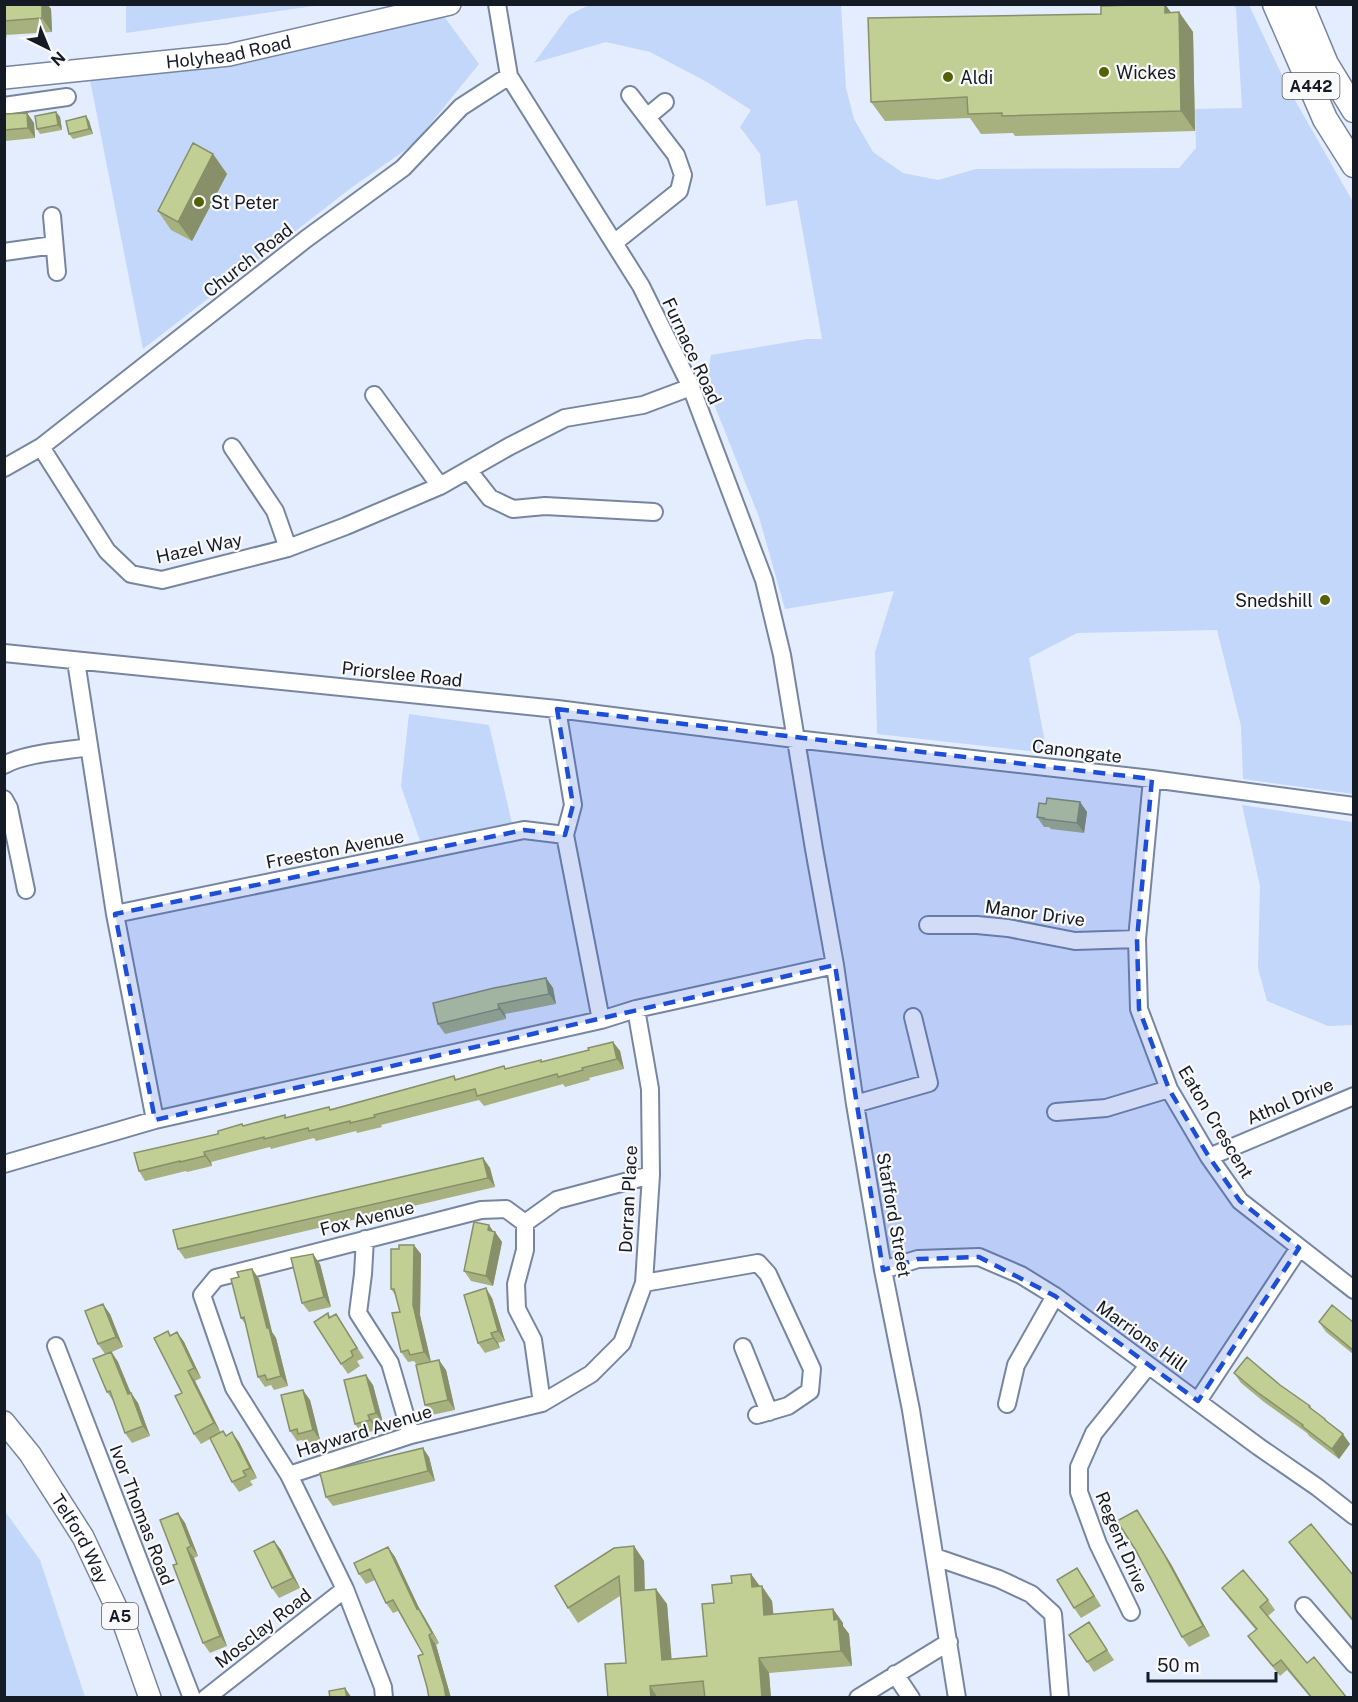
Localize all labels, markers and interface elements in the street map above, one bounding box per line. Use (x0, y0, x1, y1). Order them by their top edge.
north arrow (18, 18, 78, 78)
street label: Holyhead Road (165, 31, 293, 72)
text: N (47, 47, 69, 70)
place label: Wickes (1116, 62, 1176, 83)
marker: Wickes (1097, 65, 1111, 79)
place label: Aldi (960, 67, 993, 88)
marker: Aldi (941, 70, 955, 84)
road number: A442 (1282, 73, 1340, 99)
place label: St Peter (211, 192, 279, 213)
marker: St Peter (192, 195, 206, 209)
street label: Church Road (199, 219, 297, 301)
street label: Furnace Road (658, 294, 726, 408)
street label: Hazel Way (154, 529, 244, 567)
place label: Snedshill (1235, 590, 1313, 611)
marker: Snedshill (1318, 593, 1332, 607)
street label: Priorslee Road (340, 657, 464, 691)
street label: Canongate (1031, 735, 1123, 767)
street label: Freeston Avenue (264, 825, 406, 873)
street label: Manor Drive (984, 896, 1086, 930)
street label: Eaton Crescent (1174, 1062, 1258, 1182)
street label: Athol Drive (1243, 1073, 1337, 1129)
street label: Dorran Place (615, 1145, 641, 1253)
street label: Stafford Street (873, 1151, 915, 1279)
street label: Fox Avenue (318, 1196, 416, 1240)
street label: Marrions Hill (1092, 1296, 1192, 1376)
street label: Hayward Avenue (294, 1400, 434, 1462)
street label: Ivor Thomas Road (106, 1442, 178, 1588)
street label: Regent Drive (1091, 1488, 1153, 1596)
street label: Telford Way (48, 1490, 114, 1587)
street label: Mosclay Road (211, 1584, 315, 1672)
road number: A5 (102, 1603, 138, 1629)
scale bar (1148, 1645, 1276, 1683)
text: 50 m (1157, 1655, 1200, 1676)

